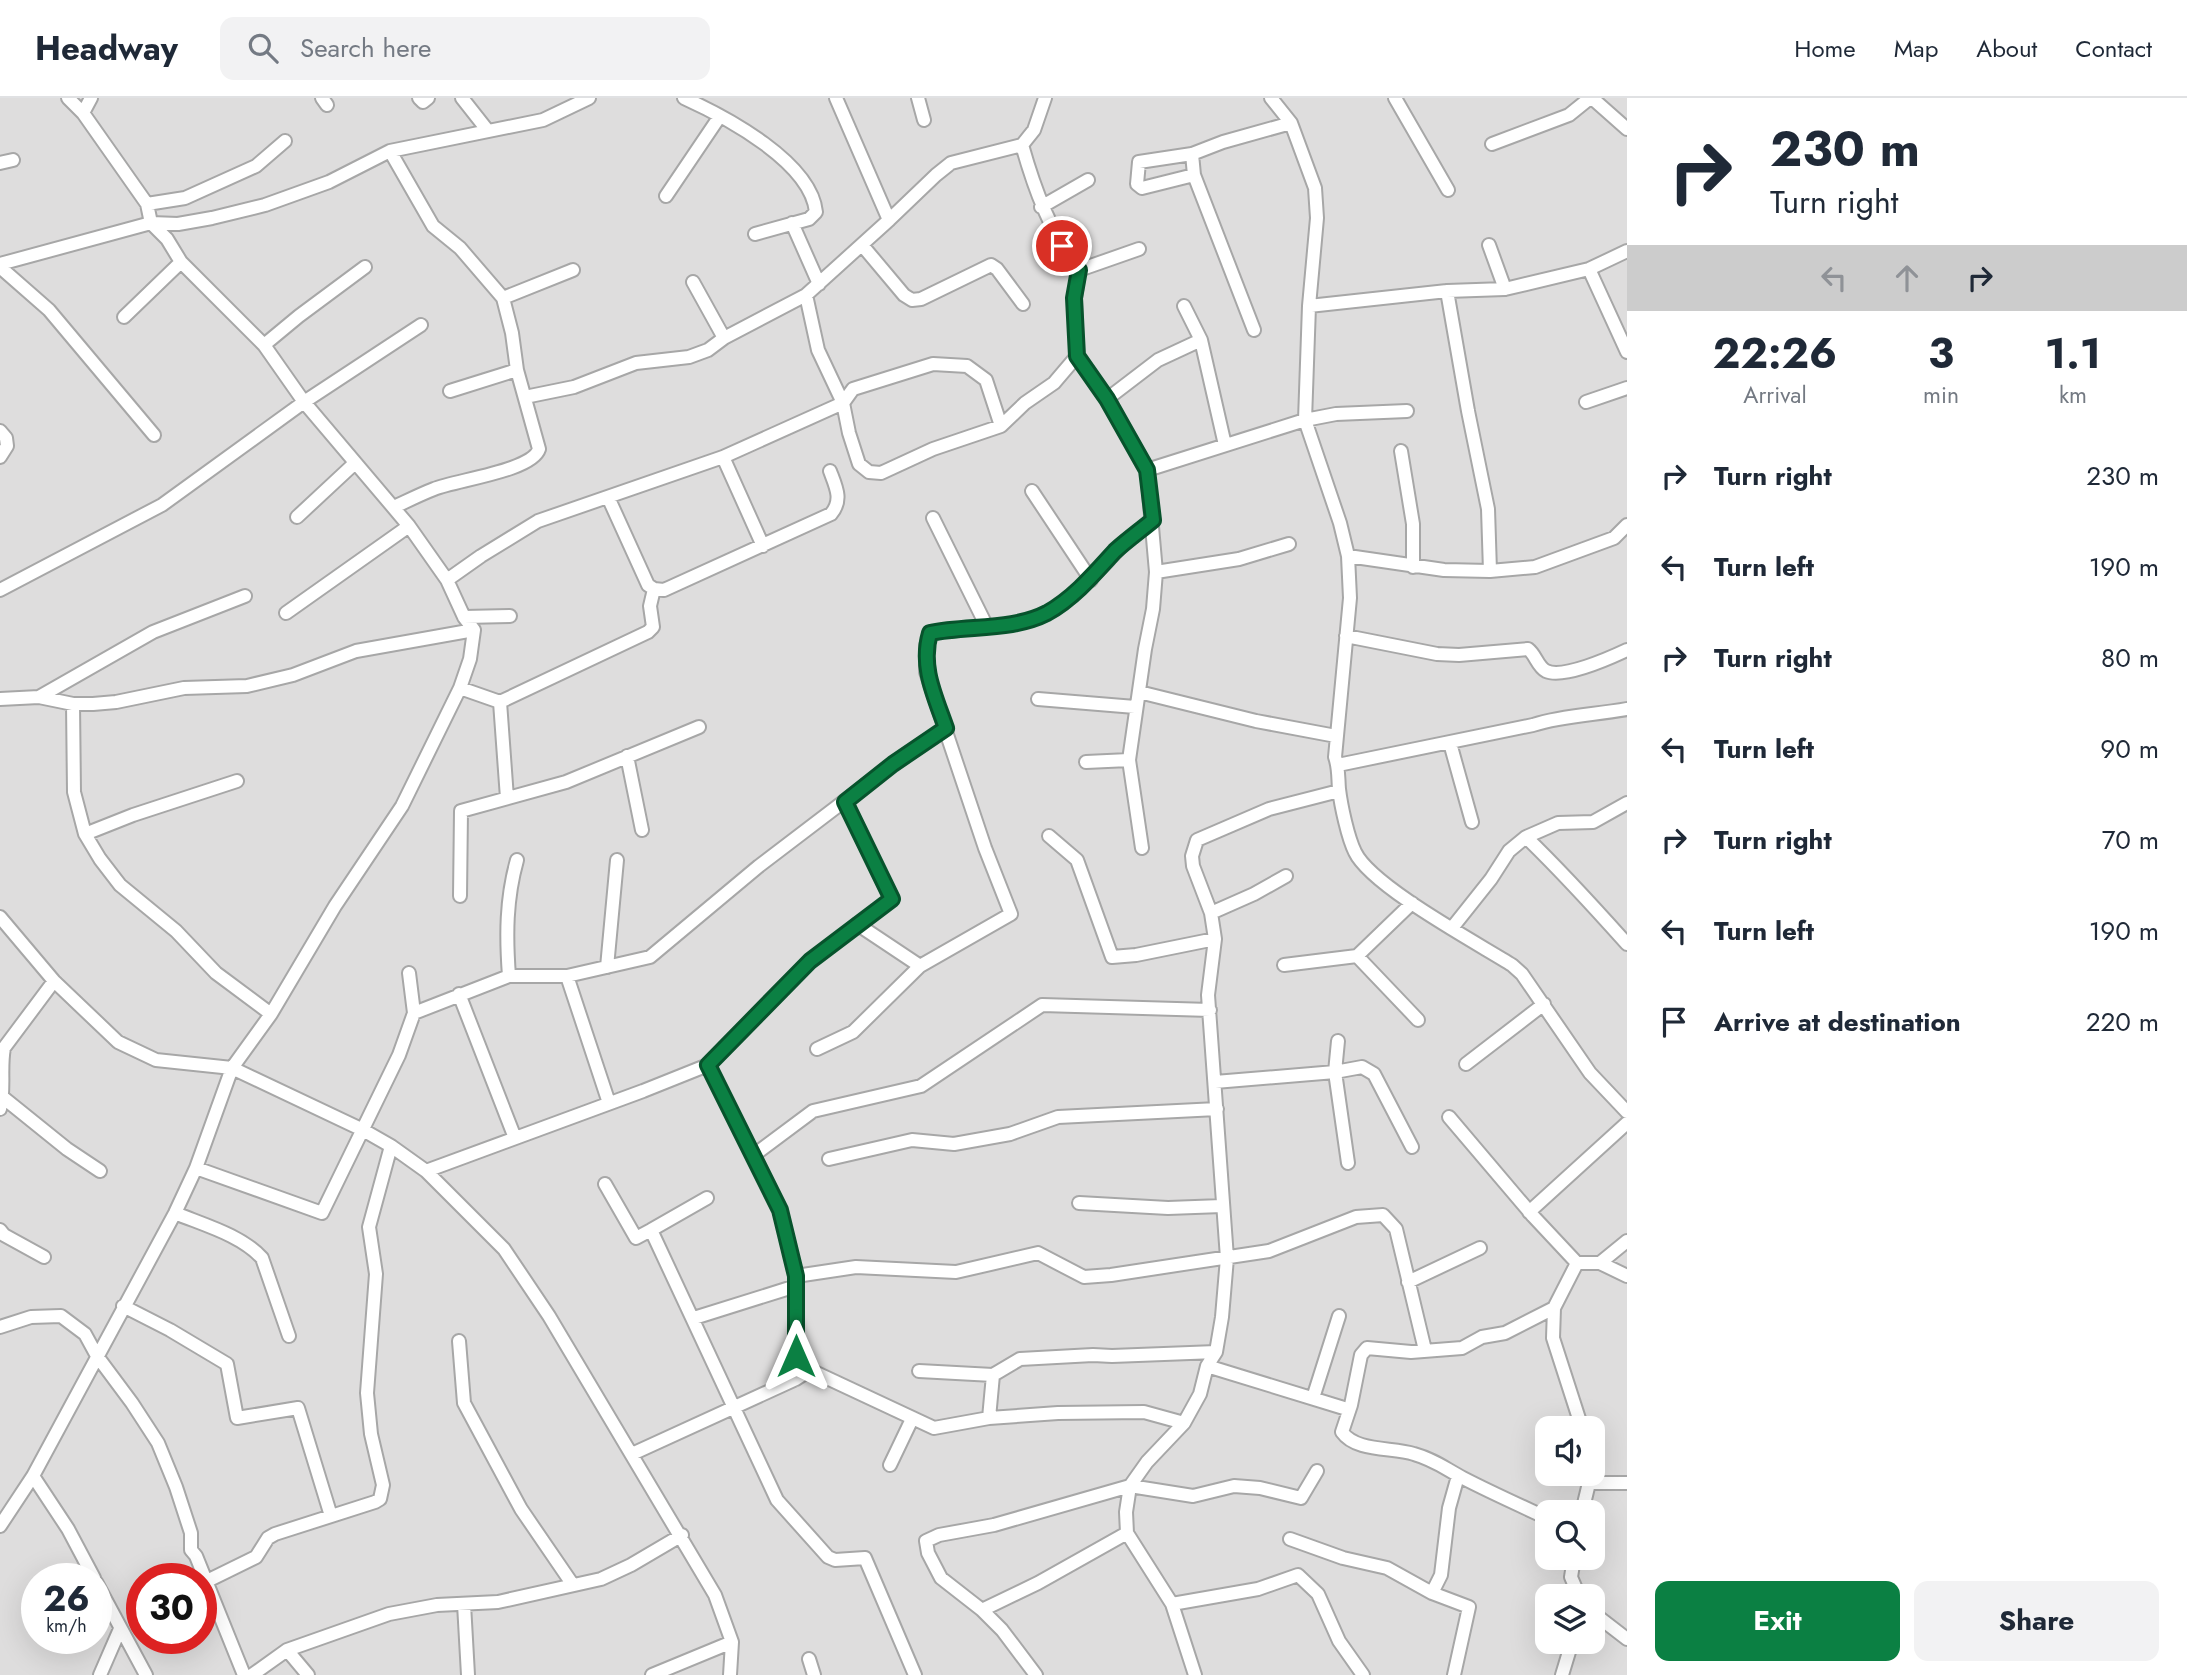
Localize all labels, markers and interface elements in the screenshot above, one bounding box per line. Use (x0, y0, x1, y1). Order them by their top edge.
search box (220, 17, 710, 80)
text: Headway (35, 25, 178, 72)
icon: search (244, 29, 282, 67)
text: Search here (300, 29, 431, 67)
text: Home (1794, 31, 1856, 66)
text: Map (1894, 31, 1938, 66)
text: About (1976, 31, 2037, 66)
text: Contact (2075, 31, 2152, 66)
text: 230 m (1770, 114, 1920, 184)
icon: right (1655, 126, 1746, 217)
text: Turn right (1770, 179, 1899, 225)
pin (1032, 216, 1092, 276)
icon: arrive (1043, 227, 1081, 265)
icon: left (1815, 259, 1853, 297)
icon: ahead (1888, 259, 1926, 297)
icon: right (1961, 259, 1999, 297)
text: 22:26 (1713, 323, 1837, 384)
text: 3 (1928, 323, 1954, 384)
text: 1.1 (2045, 323, 2101, 384)
text: Arrival (1743, 378, 1807, 412)
text: min (1923, 378, 1959, 412)
text: km (2059, 378, 2087, 412)
icon: right (1655, 457, 1693, 495)
text: Turn right (1714, 457, 1832, 495)
text: 230 m (2086, 457, 2159, 495)
icon: left (1655, 548, 1693, 586)
text: Turn left (1714, 548, 1814, 586)
text: 190 m (2089, 548, 2159, 586)
icon: right (1655, 639, 1693, 677)
text: Turn right (1714, 639, 1832, 677)
text: 80 m (2101, 639, 2159, 677)
icon: left (1655, 730, 1693, 768)
text: Turn left (1714, 730, 1814, 768)
text: 90 m (2100, 730, 2159, 768)
icon: right (1655, 821, 1693, 859)
text: Turn right (1714, 821, 1832, 859)
text: 70 m (2102, 821, 2159, 859)
icon: left (1655, 912, 1693, 950)
text: Turn left (1714, 912, 1814, 950)
text: 190 m (2089, 912, 2159, 950)
icon: arrive (1655, 1003, 1693, 1041)
text: Arrive at destination (1714, 1003, 1961, 1041)
text: 220 m (2086, 1003, 2159, 1041)
position arrow (759, 1319, 833, 1393)
map controls (1535, 1416, 1605, 1654)
button: sound (1535, 1416, 1605, 1486)
button: search (1535, 1500, 1605, 1570)
speed limit sign: 30 (126, 1563, 217, 1654)
text: 26 (43, 1574, 90, 1624)
button: Exit (1655, 1581, 1900, 1661)
button: Share (1914, 1581, 2159, 1661)
button: layers (1535, 1584, 1605, 1654)
text: km/h (46, 1613, 87, 1639)

